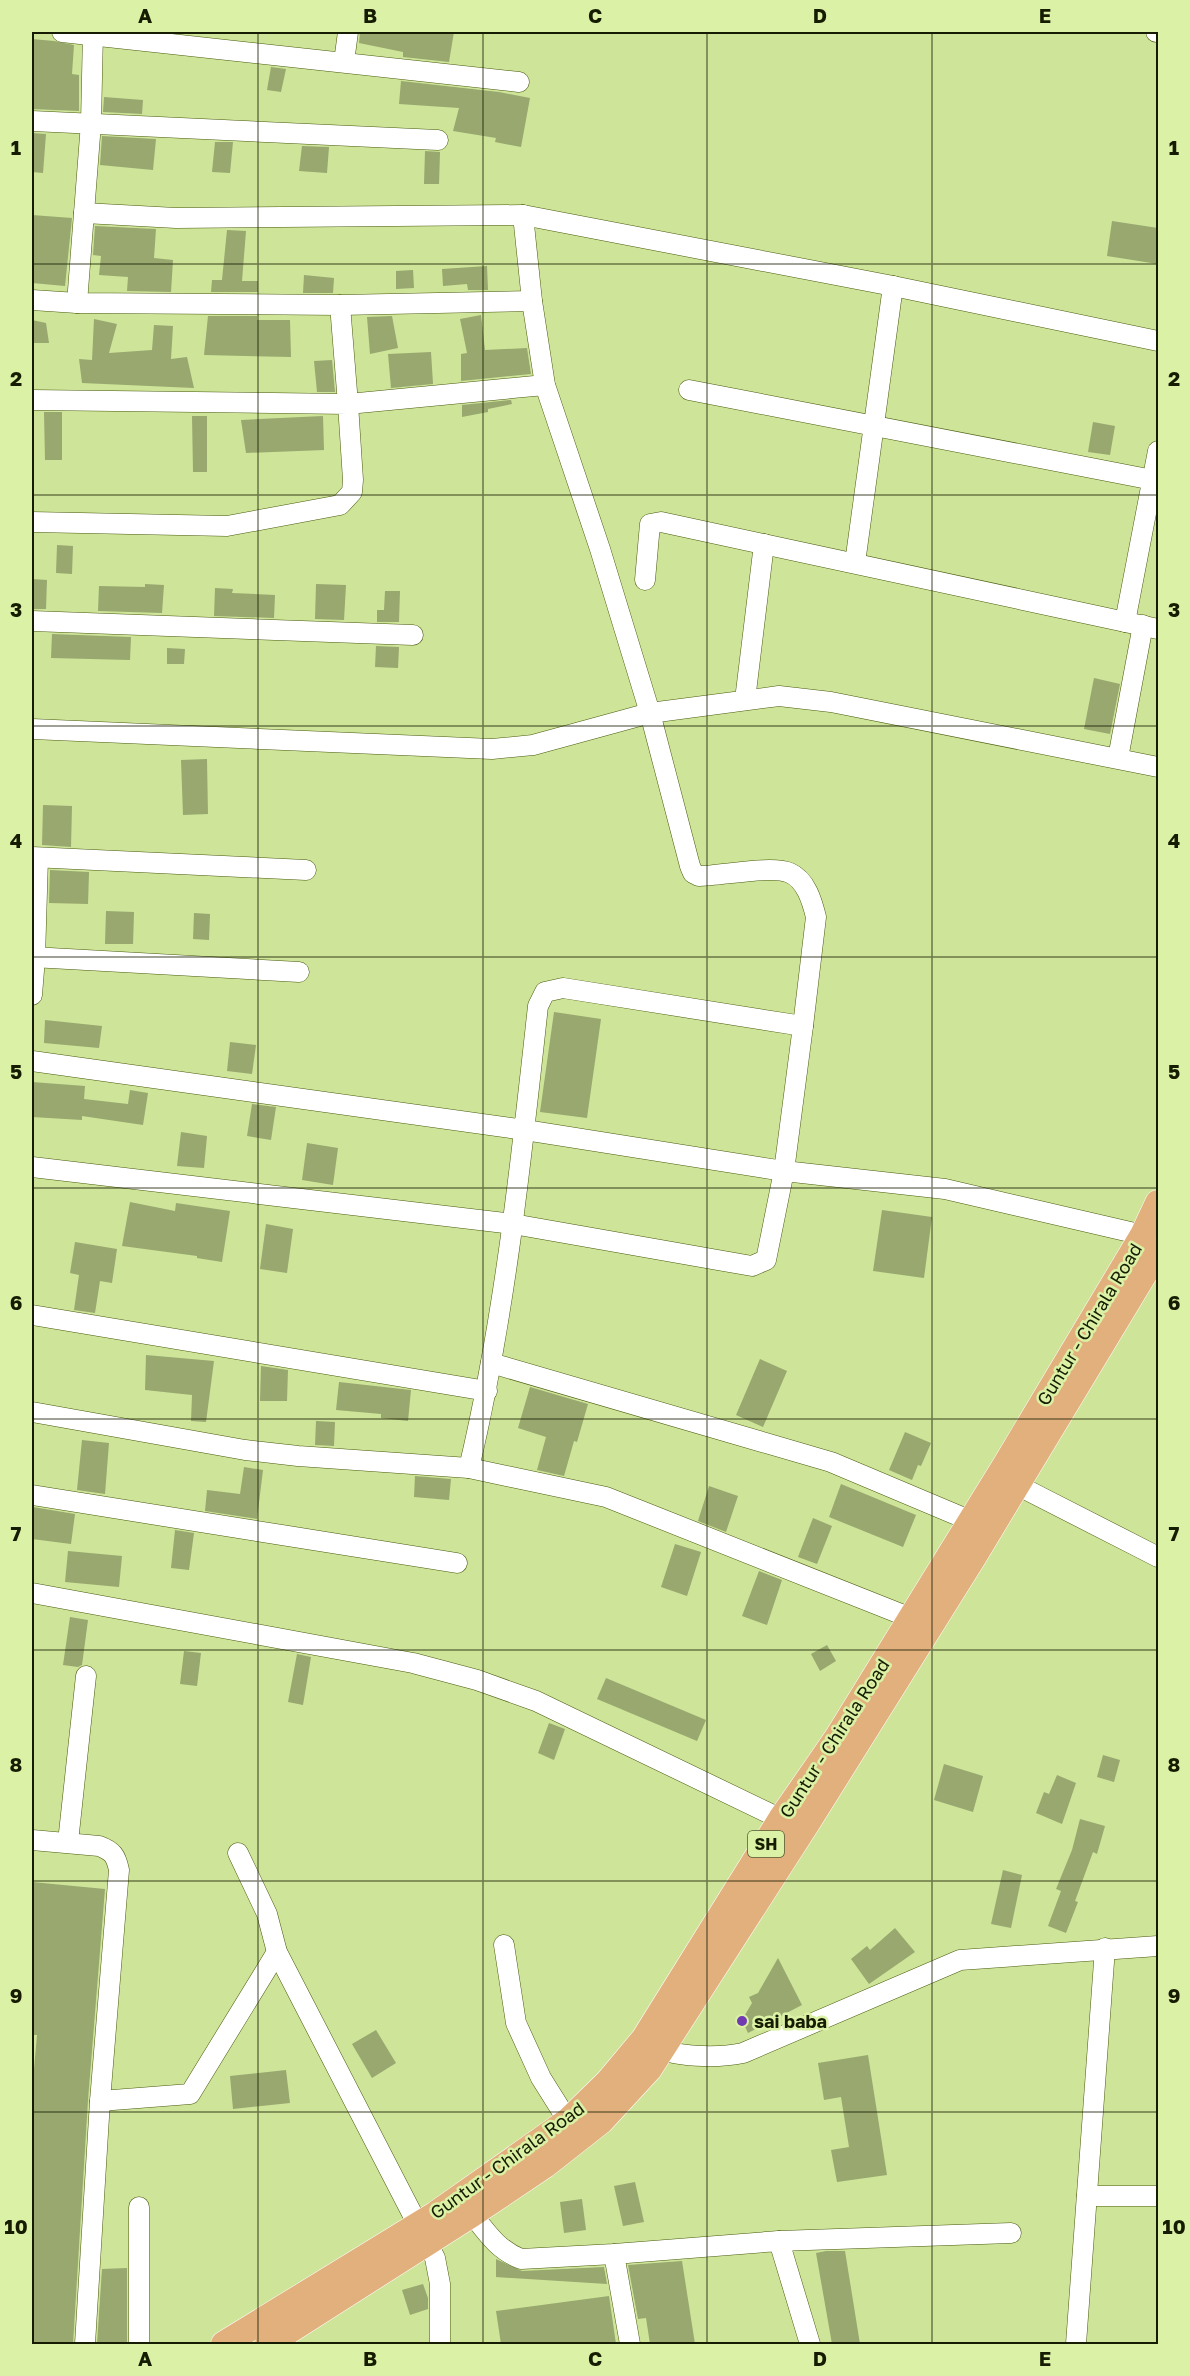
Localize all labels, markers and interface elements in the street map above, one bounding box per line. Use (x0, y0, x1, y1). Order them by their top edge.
text: A (138, 3, 152, 27)
text: B (363, 3, 377, 27)
text: C (588, 3, 602, 27)
text: D (813, 3, 827, 27)
text: E (1039, 3, 1051, 27)
text: 1 (11, 135, 21, 159)
text: 1 (1169, 135, 1179, 159)
text: 2 (10, 366, 22, 390)
text: 2 (1168, 366, 1180, 390)
text: 3 (10, 597, 22, 621)
text: 3 (1168, 597, 1180, 621)
text: 4 (10, 828, 22, 852)
text: 4 (1168, 828, 1180, 852)
text: 5 (10, 1059, 22, 1083)
text: 5 (1168, 1059, 1180, 1083)
street label: Guntur - Chirala Road (1032, 1239, 1146, 1409)
text: 6 (10, 1290, 22, 1314)
text: 6 (1168, 1290, 1180, 1314)
text: 7 (11, 1521, 22, 1545)
text: 7 (1169, 1521, 1180, 1545)
street label: Guntur - Chirala Road (774, 1654, 894, 1822)
text: 8 (10, 1752, 22, 1776)
text: 8 (1168, 1752, 1180, 1776)
road number: SH (748, 1831, 784, 1857)
text: 9 (10, 1983, 22, 2007)
text: 9 (1168, 1983, 1180, 2007)
place label: sai baba (754, 2010, 827, 2032)
marker: sai baba (735, 2014, 749, 2028)
street label: Guntur - Chirala Road (426, 2097, 588, 2223)
text: 10 (4, 2214, 28, 2238)
text: 10 (1162, 2214, 1186, 2238)
text: A (138, 2346, 152, 2370)
text: B (363, 2346, 377, 2370)
text: C (588, 2346, 602, 2370)
text: D (813, 2346, 827, 2370)
text: E (1039, 2346, 1051, 2370)

